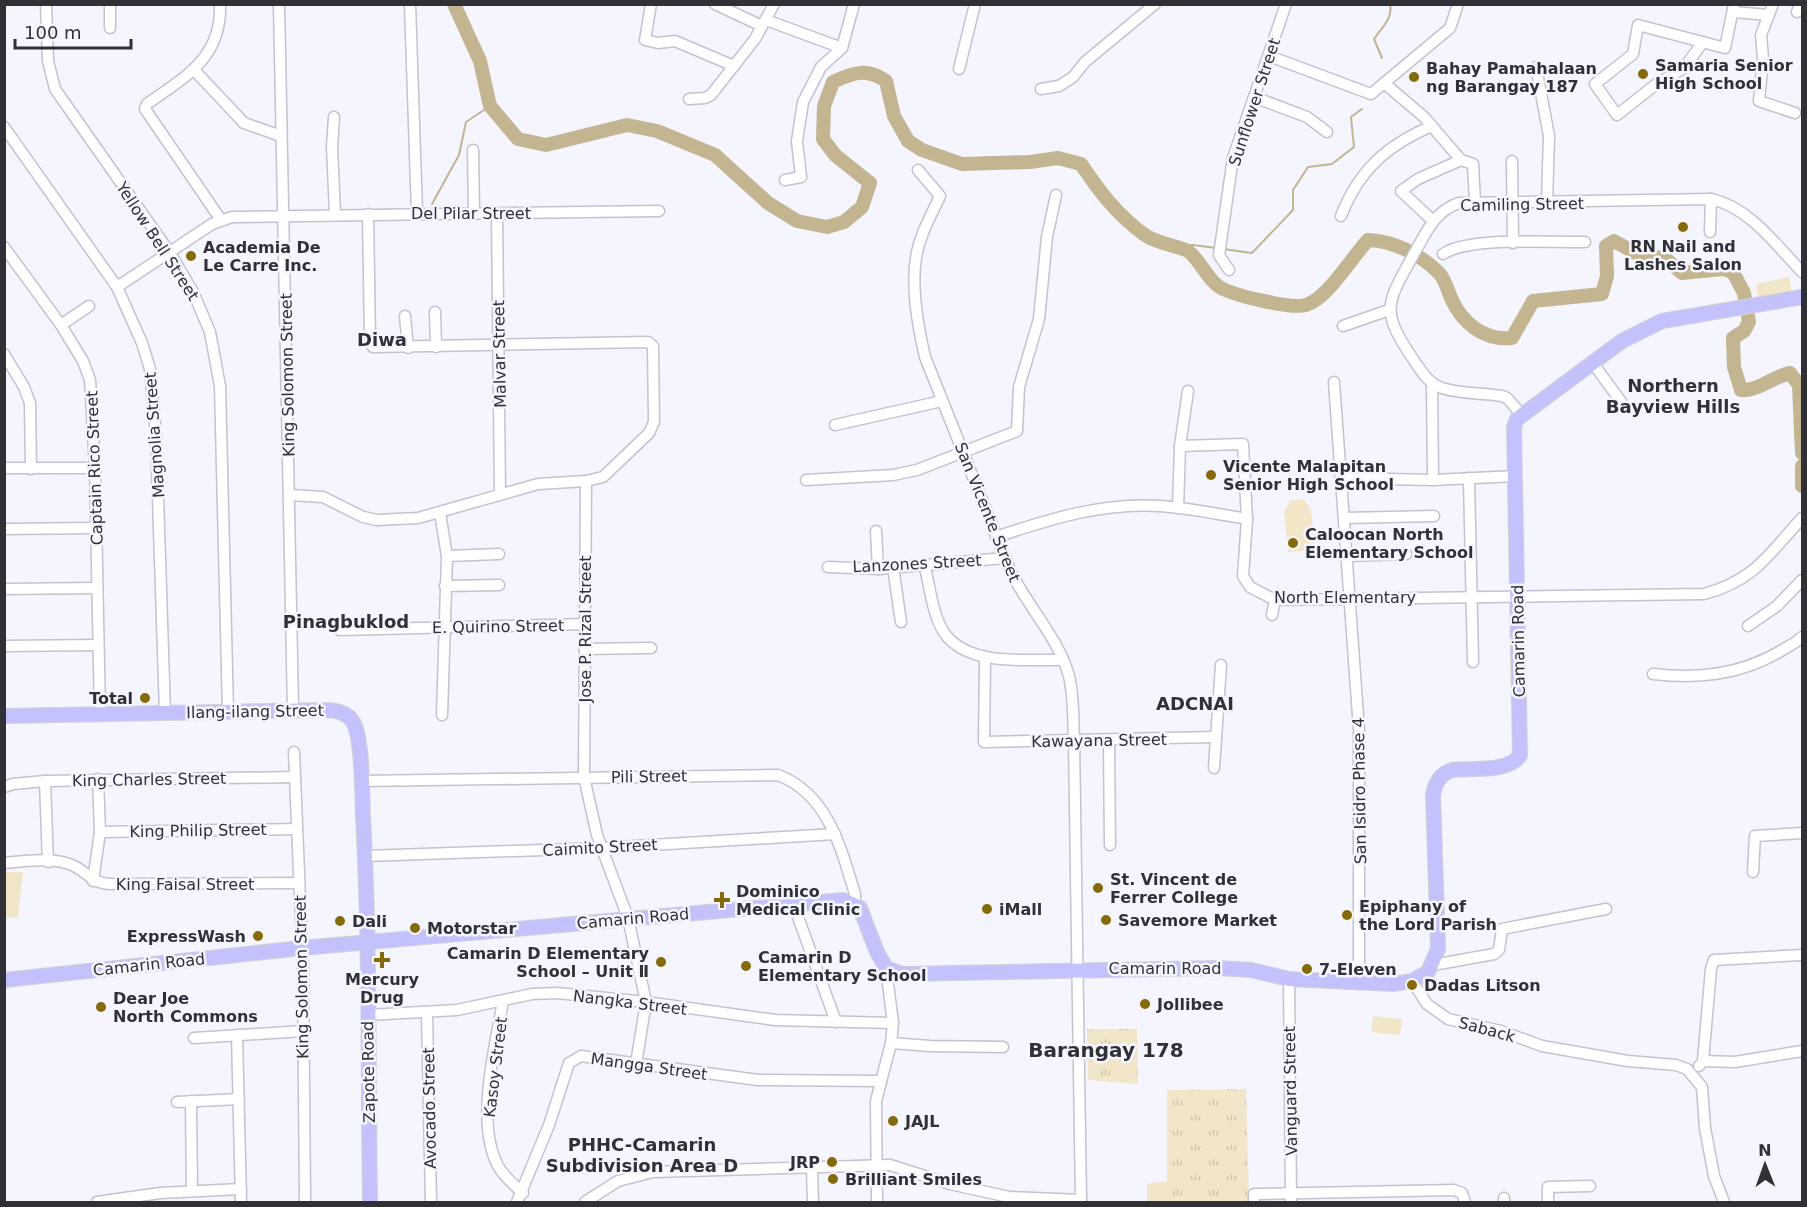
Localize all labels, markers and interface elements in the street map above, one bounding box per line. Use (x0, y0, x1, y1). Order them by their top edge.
scale bar (15, 12, 130, 50)
text: 100 m (24, 22, 82, 43)
street label: Sunflower Street (1225, 36, 1284, 169)
place label: Samaria Senior High School (1655, 56, 1793, 93)
place label: Bahay Pamahalaan ng Barangay 187 (1426, 59, 1597, 96)
marker: Samaria Senior High School (1636, 67, 1650, 81)
marker: Bahay Pamahalaan ng Barangay 187 (1407, 70, 1421, 84)
street label: Yellow Bell Street (112, 177, 203, 304)
street label: Camiling Street (1460, 194, 1584, 215)
street label: Del Pilar Street (411, 204, 531, 223)
marker: RN Nail and Lashes Salon (1676, 220, 1690, 234)
place label: RN Nail and Lashes Salon (1624, 237, 1742, 274)
place label: Academia De Le Carre Inc. (203, 238, 321, 275)
marker: Academia De Le Carre Inc. (184, 249, 198, 263)
street label: King Solomon Street (277, 293, 298, 457)
street label: Malvar Street (489, 300, 510, 408)
district label: Diwa (357, 329, 407, 350)
street label: Magnolia Street (141, 371, 168, 499)
district label: Northern Bayview Hills (1606, 375, 1740, 417)
street label: Captain Rico Street (82, 390, 107, 546)
street label: San Vicente Street (951, 440, 1024, 585)
place label: Vicente Malapitan Senior High School (1223, 457, 1394, 494)
marker: Vicente Malapitan Senior High School (1204, 468, 1218, 482)
place label: Caloocan North Elementary School (1305, 525, 1473, 562)
marker: Caloocan North Elementary School (1286, 536, 1300, 550)
street label: Lanzones Street (852, 551, 982, 576)
street label: Jose P. Rizal Street (576, 555, 595, 704)
street label: Camarin Road (1508, 584, 1529, 698)
street label: North Elementary (1274, 588, 1416, 607)
district label: Pinagbuklod (283, 611, 409, 632)
street label: E. Quirino Street (432, 616, 564, 637)
place label: Total (89, 689, 133, 708)
marker: Total (138, 691, 152, 705)
district label: ADCNAI (1156, 693, 1234, 714)
street label: Ilang-ilang Street (186, 701, 324, 722)
street label: San Isidro Phase 4 (1349, 717, 1370, 865)
street label: Kawayana Street (1031, 730, 1167, 751)
street label: Pili Street (611, 766, 687, 787)
street label: King Charles Street (72, 769, 226, 790)
street label: King Philip Street (129, 820, 267, 841)
street label: Caimito Street (542, 835, 658, 860)
place label: St. Vincent de Ferrer College (1110, 870, 1238, 907)
street label: King Faisal Street (116, 875, 254, 894)
marker: St. Vincent de Ferrer College (1091, 881, 1105, 895)
place label: Dominico Medical Clinic (736, 882, 860, 919)
marker: Dominico Medical Clinic (713, 891, 731, 909)
street label: King Solomon Street (291, 895, 312, 1059)
place label: Epiphany of the Lord Parish (1359, 897, 1497, 934)
place label: iMall (999, 900, 1042, 919)
marker: iMall (980, 902, 994, 916)
street label: Camarin Road (576, 904, 690, 933)
marker: Epiphany of the Lord Parish (1340, 908, 1354, 922)
place label: Savemore Market (1118, 911, 1277, 930)
place label: Dali (352, 912, 387, 931)
marker: Savemore Market (1099, 913, 1113, 927)
marker: Dali (333, 914, 347, 928)
place label: Motorstar (427, 919, 516, 938)
marker: Motorstar (408, 921, 422, 935)
place label: ExpressWash (127, 927, 246, 946)
marker: ExpressWash (251, 929, 265, 943)
place label: Camarin D Elementary School – Unit Ⅱ (447, 944, 650, 981)
place label: Camarin D Elementary School (758, 948, 926, 985)
street label: Camarin Road (92, 949, 206, 980)
marker: Mercury Drug (375, 953, 389, 967)
marker: Camarin D Elementary School – Unit Ⅱ (654, 955, 668, 969)
marker: Camarin D Elementary School (739, 959, 753, 973)
street label: Camarin Road (1109, 959, 1221, 978)
place label: 7-Eleven (1319, 960, 1397, 979)
marker: 7-Eleven (1300, 962, 1314, 976)
place label: Mercury Drug (345, 970, 420, 1007)
place label: Dadas Litson (1424, 976, 1541, 995)
marker: Dadas Litson (1405, 978, 1419, 992)
street label: Nangka Street (572, 986, 688, 1019)
place label: Dear Joe North Commons (113, 989, 258, 1026)
place label: Jollibee (1156, 995, 1224, 1014)
marker: Jollibee (1138, 997, 1152, 1011)
marker: Dear Joe North Commons (94, 1000, 108, 1014)
street label: Saback (1456, 1013, 1518, 1046)
street label: Kasoy Street (480, 1016, 511, 1118)
street label: Zapote Road (358, 1021, 379, 1123)
street label: Vanguard Street (1280, 1026, 1301, 1156)
district label: Barangay 178 (1028, 1038, 1184, 1062)
street label: Avocado Street (419, 1047, 440, 1169)
street label: Mangga Street (589, 1049, 708, 1084)
place label: JAJL (904, 1112, 939, 1131)
marker: JAJL (886, 1114, 900, 1128)
district label: PHHC-Camarin Subdivision Area D (546, 1134, 738, 1176)
north arrow (1735, 1135, 1795, 1195)
text: N (1758, 1141, 1772, 1160)
place label: JRP (789, 1153, 820, 1172)
marker: JRP (825, 1155, 839, 1169)
place label: Brilliant Smiles (845, 1170, 982, 1189)
marker: Brilliant Smiles (826, 1172, 840, 1186)

